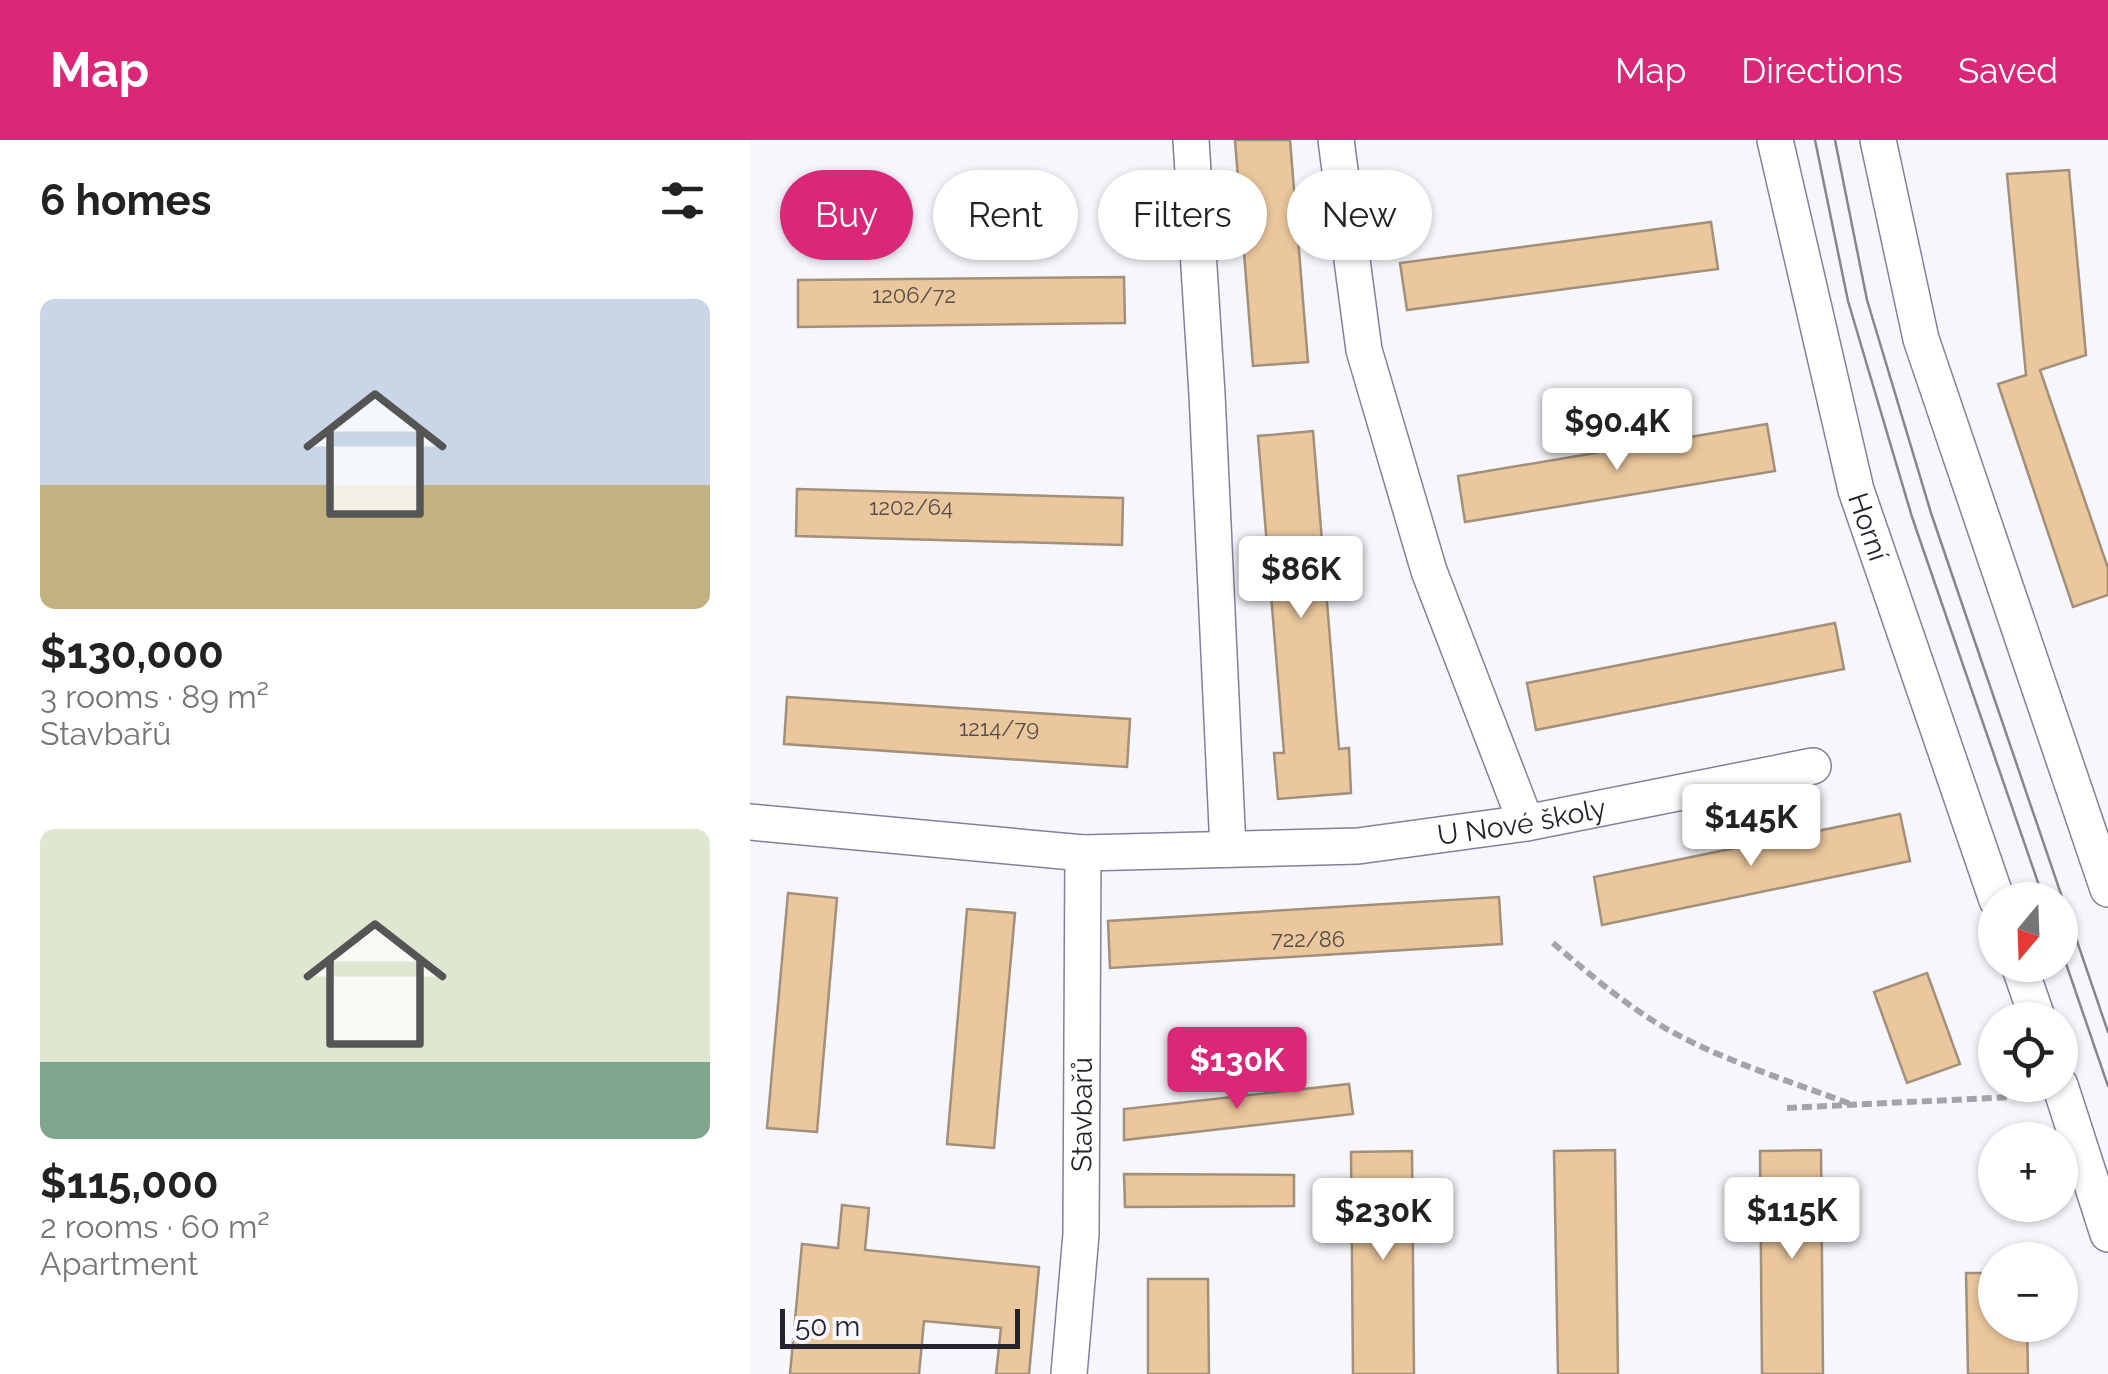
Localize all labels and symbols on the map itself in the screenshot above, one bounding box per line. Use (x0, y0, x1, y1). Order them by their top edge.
house number: 1206/72 (872, 282, 956, 308)
pin: $90.4K (1536, 388, 1698, 473)
street label: Horní (1841, 489, 1895, 566)
house number: 1202/64 (869, 494, 953, 520)
pin: $86K (1242, 536, 1360, 621)
house number: 1214/79 (959, 715, 1039, 741)
pin: $145K (1681, 784, 1821, 869)
street label: U Nové školy (1435, 792, 1609, 852)
north arrow (1978, 882, 2078, 982)
house number: 722/86 (1271, 926, 1345, 952)
pin: $130K (1167, 1027, 1307, 1112)
street label: Stavbařů (1065, 1057, 1099, 1172)
pin: $115K (1722, 1177, 1862, 1262)
pin: $230K (1313, 1178, 1453, 1263)
scale bar (780, 1304, 1020, 1348)

